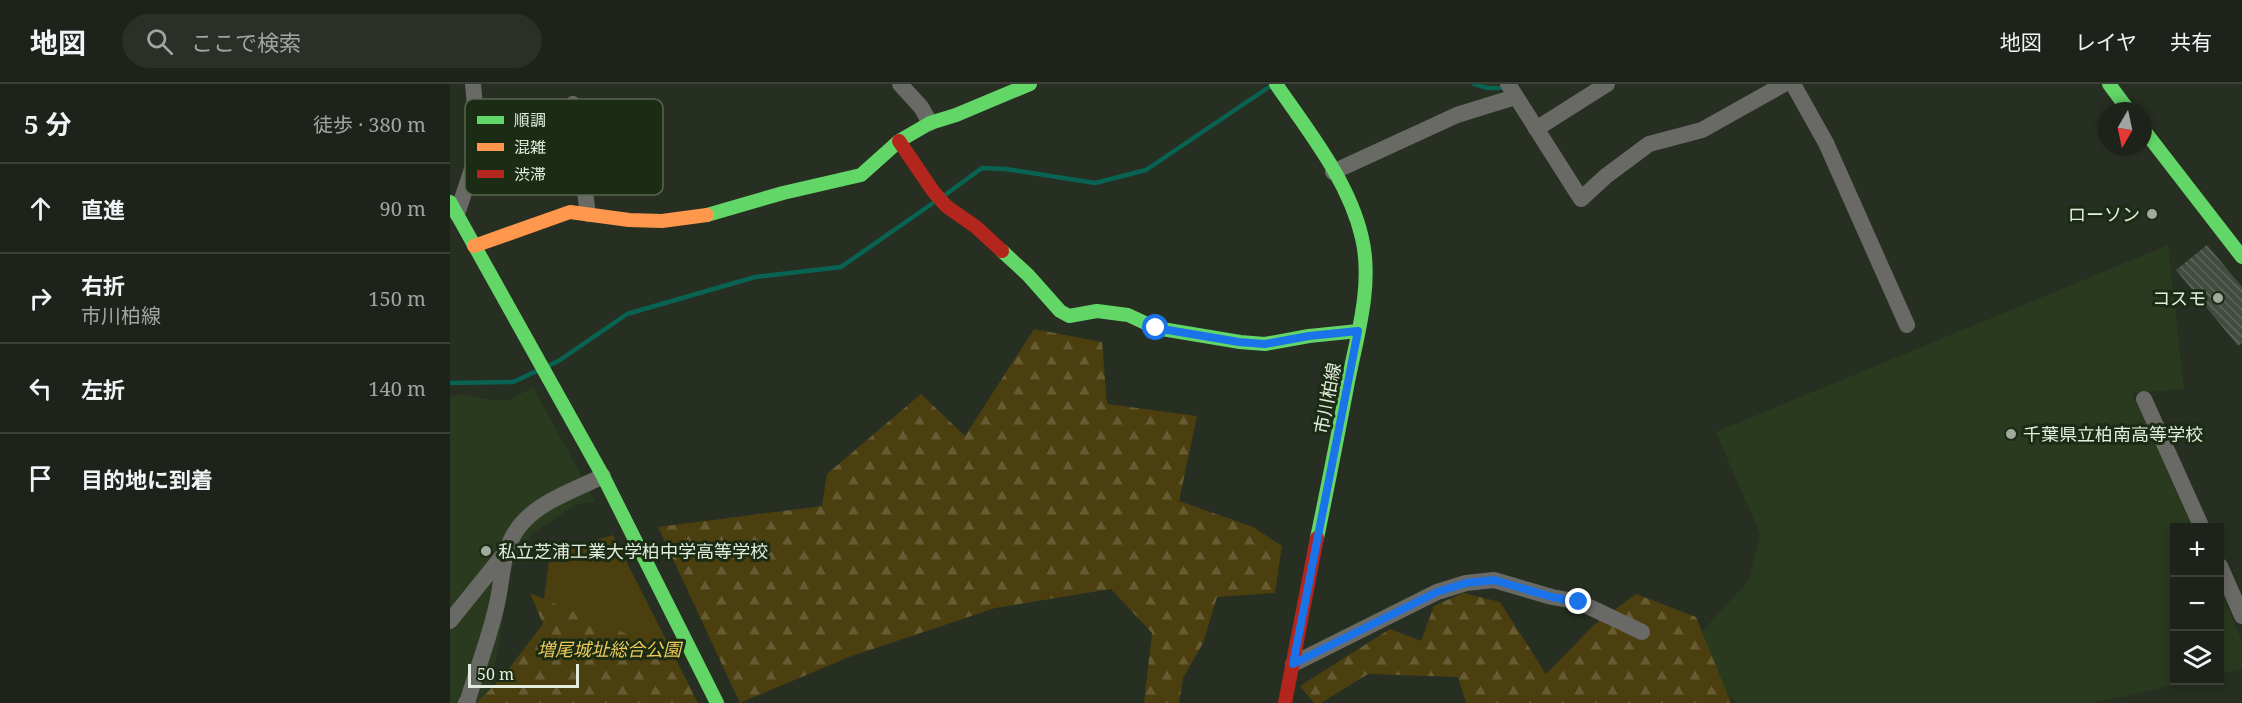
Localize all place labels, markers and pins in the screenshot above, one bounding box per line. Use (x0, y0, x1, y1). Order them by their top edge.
place label: ローソン (2068, 202, 2140, 226)
marker: ローソン (2145, 207, 2159, 221)
place label: コスモ (2152, 286, 2206, 310)
marker: コスモ (2211, 291, 2225, 305)
place label: 千葉県立柏南高等学校 (2023, 422, 2203, 446)
marker: 千葉県立柏南高等学校 (2004, 427, 2018, 441)
place label: 私立芝浦工業大学柏中学高等学校 (498, 539, 768, 563)
marker: 私立芝浦工業大学柏中学高等学校 (479, 544, 493, 558)

